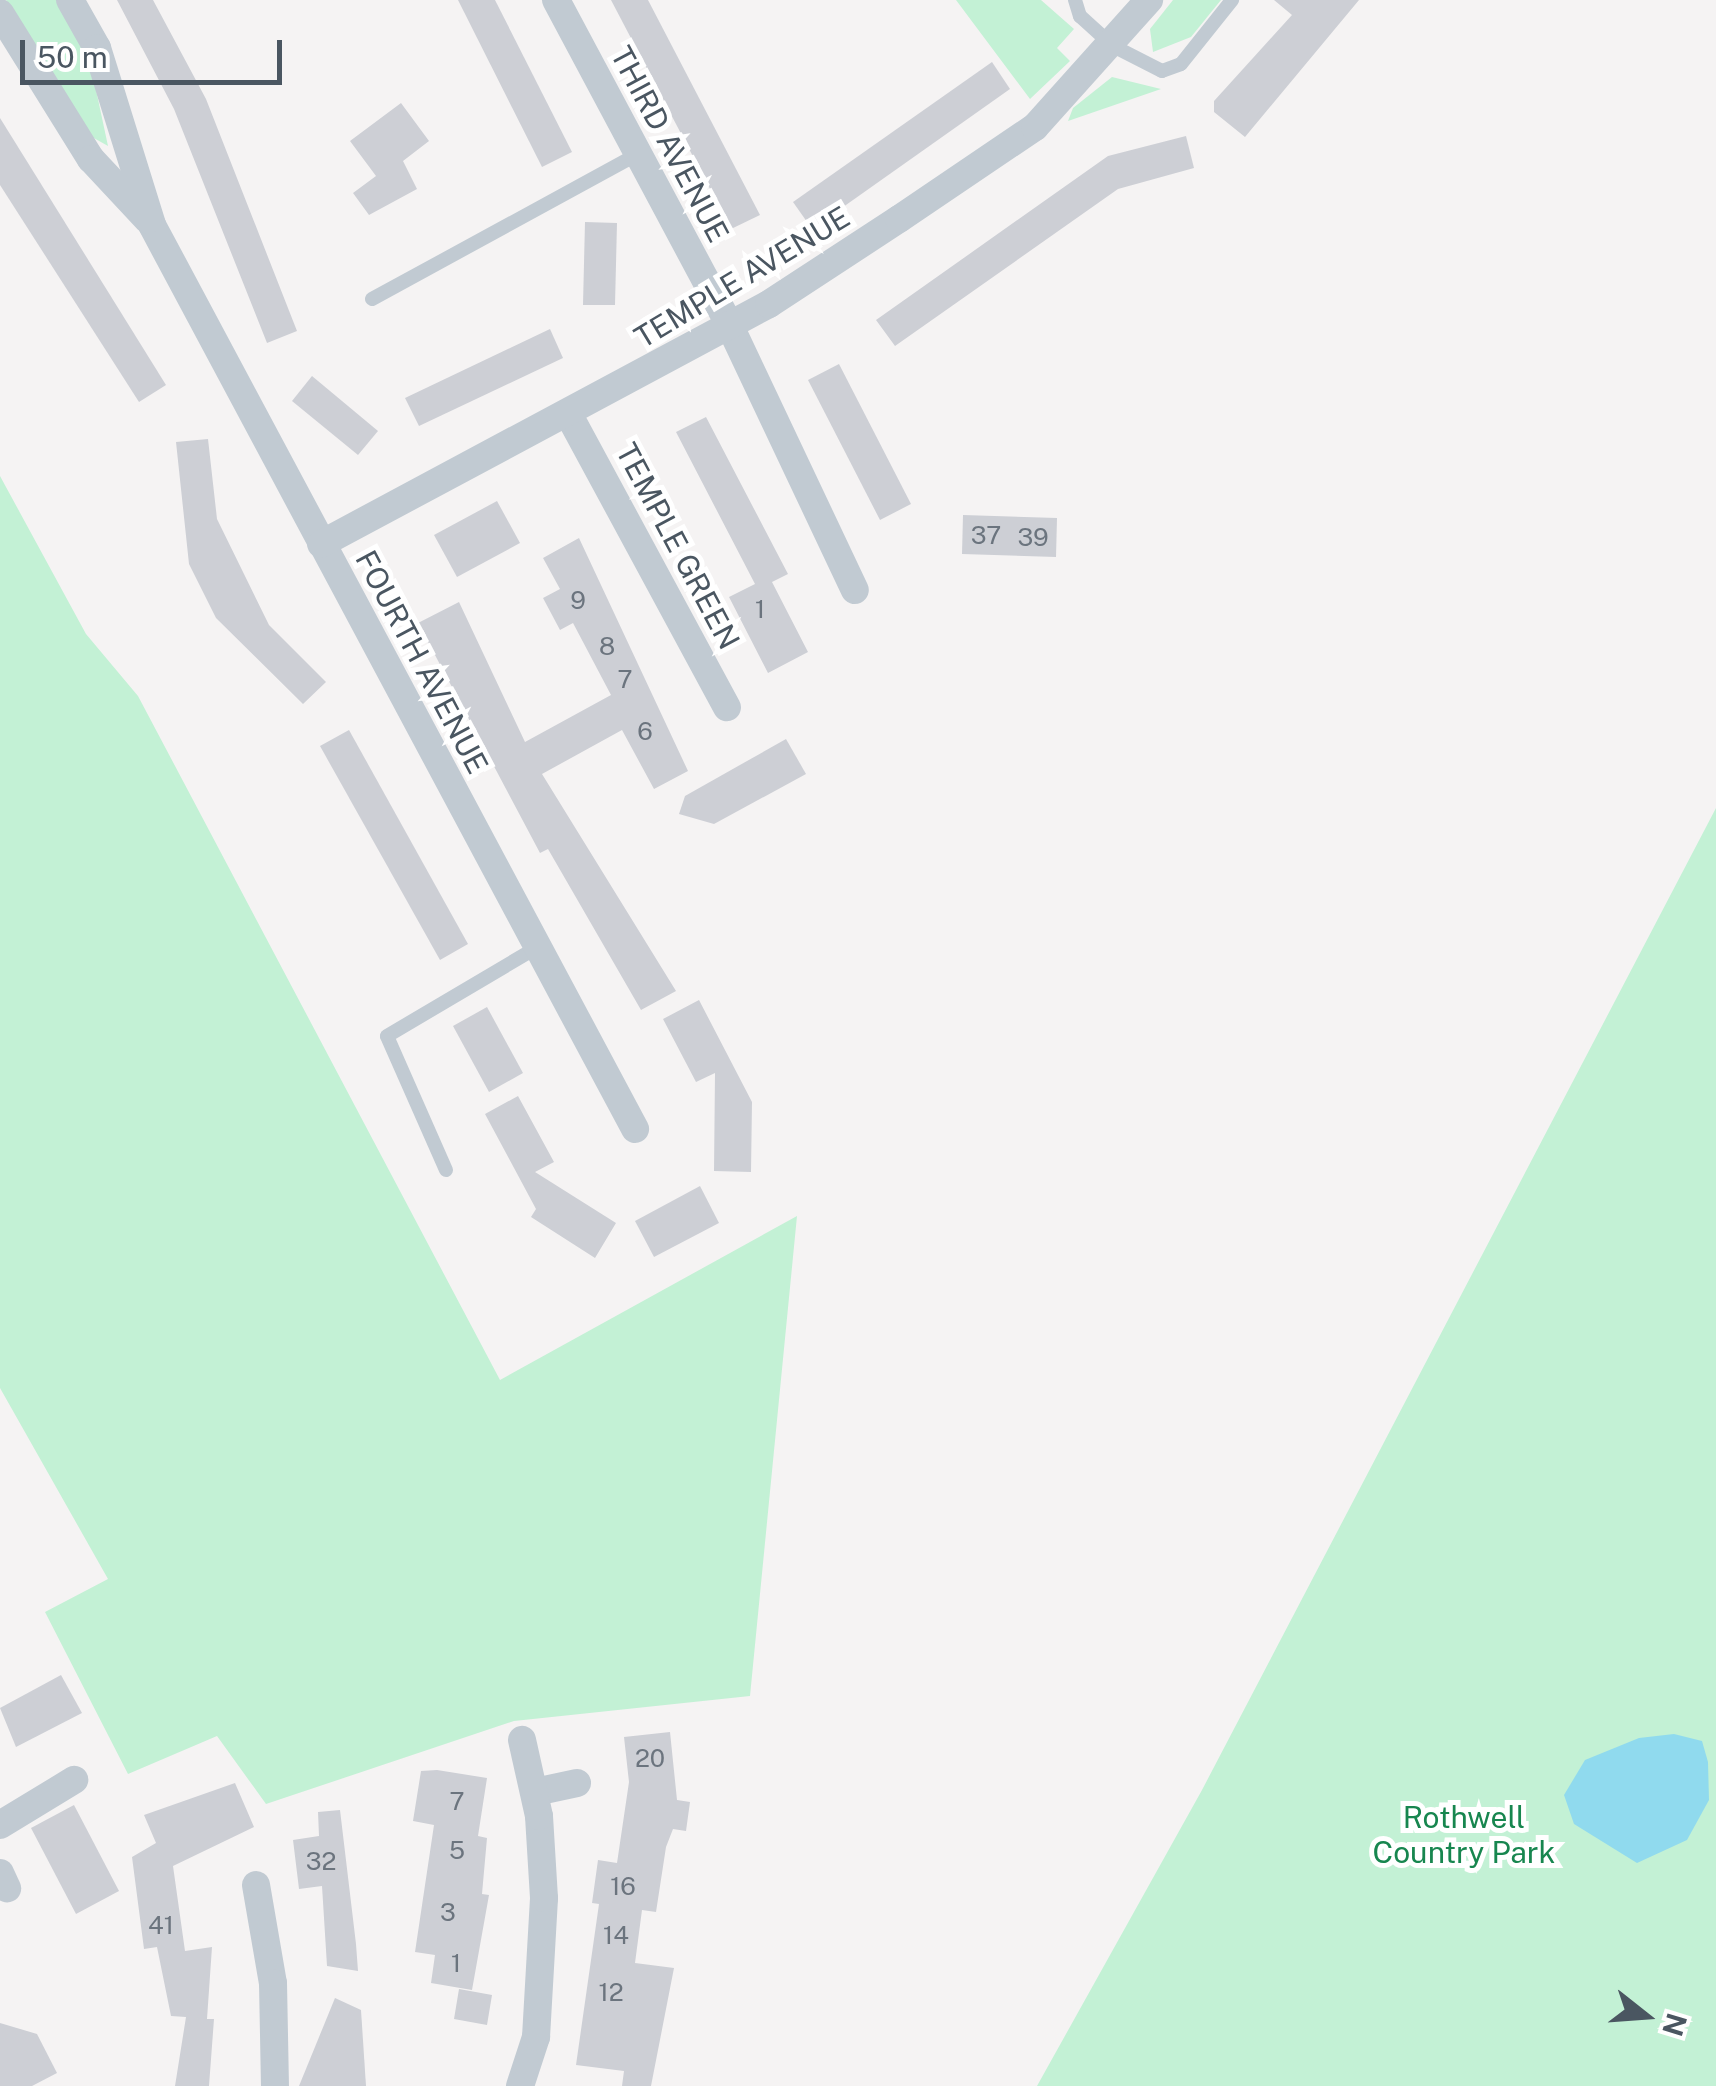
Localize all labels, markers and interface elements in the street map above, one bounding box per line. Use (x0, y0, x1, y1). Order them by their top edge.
scale bar (25, 20, 288, 82)
text: 50 m (37, 39, 108, 75)
street label: THIRD AVENUE (603, 40, 737, 248)
street label: TEMPLE AVENUE (628, 199, 856, 355)
street label: TEMPLE GREEN (609, 437, 747, 655)
house number: 37 (971, 520, 1001, 550)
house number: 39 (1017, 522, 1049, 552)
street label: FOURTH AVENUE (348, 544, 496, 780)
house number: 9 (570, 585, 586, 615)
house number: 1 (755, 594, 765, 624)
house number: 8 (599, 631, 615, 661)
house number: 7 (617, 664, 633, 694)
house number: 6 (637, 716, 653, 746)
house number: 20 (635, 1743, 665, 1773)
house number: 7 (449, 1786, 465, 1816)
park label: Rothwell Country Park (1373, 1799, 1555, 1870)
house number: 5 (449, 1835, 465, 1865)
house number: 32 (306, 1846, 336, 1876)
house number: 16 (610, 1871, 636, 1901)
house number: 3 (440, 1897, 456, 1927)
house number: 41 (148, 1910, 174, 1940)
house number: 14 (603, 1920, 629, 1950)
house number: 1 (451, 1948, 461, 1978)
north arrow (1596, 1966, 1696, 2066)
house number: 12 (598, 1977, 624, 2007)
text: N (1656, 2010, 1694, 2040)

